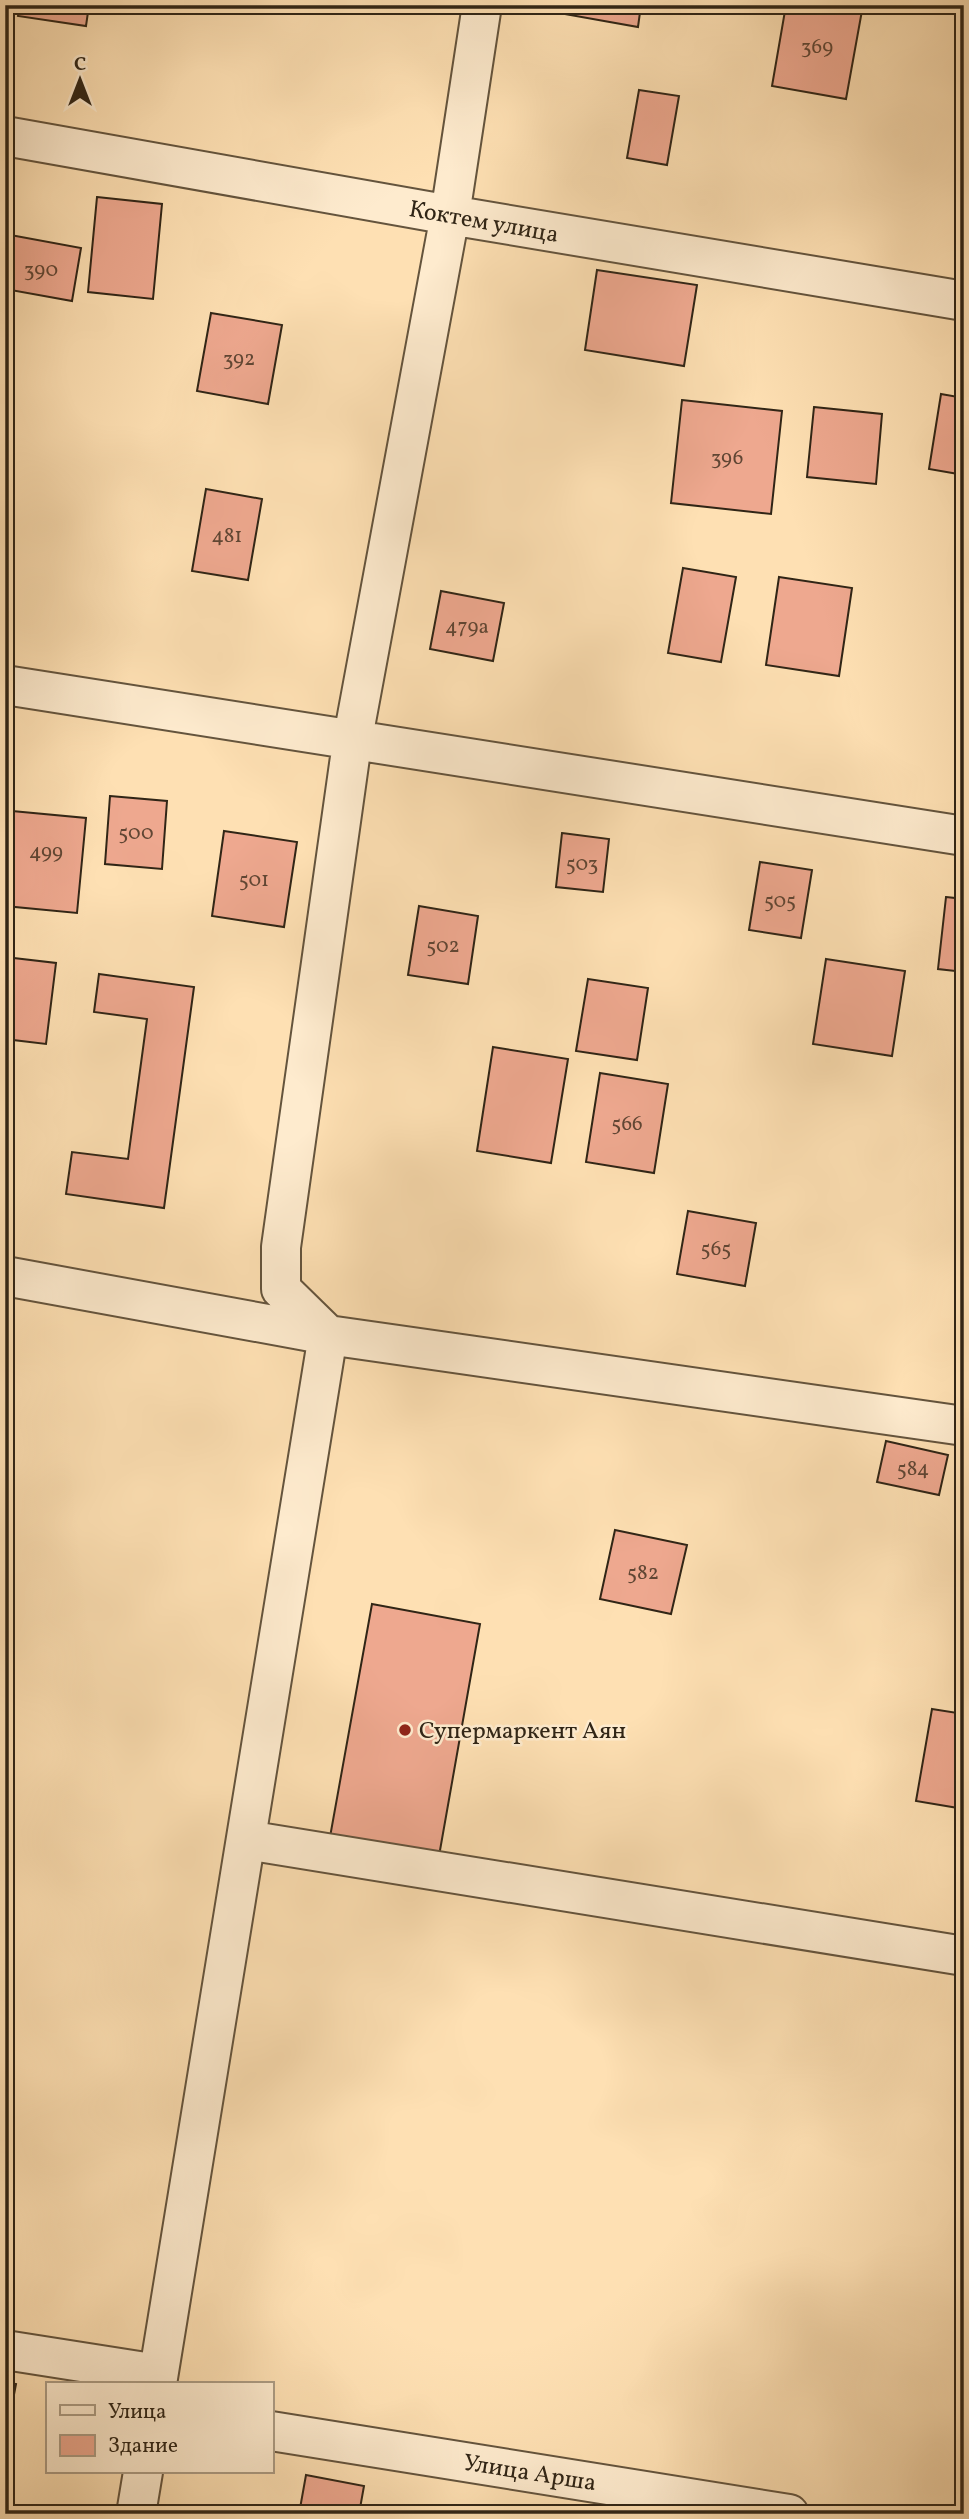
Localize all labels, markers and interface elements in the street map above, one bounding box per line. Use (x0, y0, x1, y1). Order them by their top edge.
house number: 369 (801, 33, 833, 62)
north arrow (46, 46, 116, 116)
text: С (74, 52, 86, 78)
street label: Коктем улица (406, 193, 561, 253)
house number: 390 (24, 256, 58, 285)
house number: 392 (223, 345, 255, 374)
house number: 396 (711, 444, 743, 473)
house number: 481 (212, 522, 242, 551)
house number: 479а (445, 613, 489, 642)
house number: 500 (118, 819, 154, 848)
house number: 499 (29, 838, 63, 867)
house number: 503 (566, 850, 598, 879)
house number: 501 (239, 866, 269, 895)
house number: 505 (764, 887, 796, 916)
house number: 502 (426, 932, 460, 961)
house number: 566 (611, 1110, 643, 1139)
house number: 565 (701, 1235, 731, 1264)
house number: 584 (897, 1455, 929, 1484)
house number: 582 (627, 1559, 659, 1588)
place label: Супермаркент Аян (419, 1715, 626, 1749)
marker: Супермаркент Аян (397, 1722, 413, 1738)
legend (46, 2382, 273, 2474)
text: Улица (108, 2398, 166, 2427)
text: Здание (108, 2432, 178, 2461)
street label: Улица Арша (461, 2447, 599, 2501)

